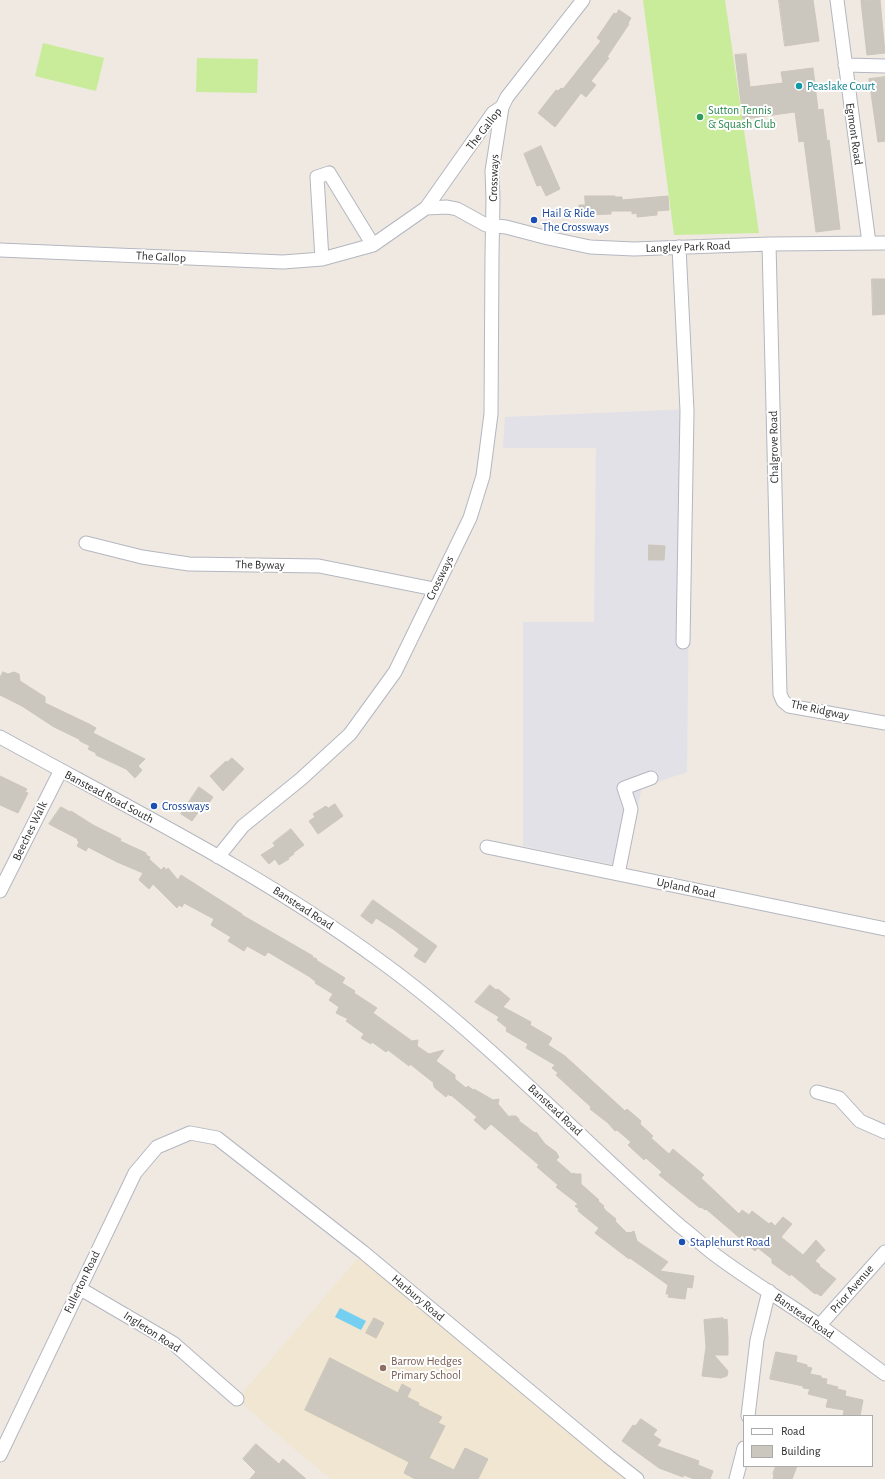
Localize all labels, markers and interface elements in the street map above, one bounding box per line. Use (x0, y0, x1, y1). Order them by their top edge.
place label: Peaslake Court (807, 79, 875, 93)
marker: Peaslake Court (794, 81, 804, 91)
street label: Egmont Road (843, 102, 865, 166)
place label: Sutton Tennis & Squash Club (708, 103, 776, 131)
street label: The Gallop (463, 105, 505, 153)
marker: Sutton Tennis & Squash Club (695, 112, 705, 122)
street label: Crossways (486, 154, 502, 202)
place label: Hail & Ride The Crossways (542, 206, 609, 234)
marker: Hail & Ride The Crossways (529, 215, 539, 225)
street label: Langley Park Road (645, 238, 731, 256)
street label: The Gallop (136, 248, 186, 266)
street label: Chalgrove Road (766, 411, 782, 483)
street label: Crossways (423, 554, 457, 602)
street label: The Byway (235, 557, 285, 573)
street label: The Ridgway (789, 697, 851, 723)
street label: Banstead Road South (62, 767, 156, 827)
street label: Beeches Walk (9, 799, 51, 863)
place label: Crossways (162, 799, 209, 813)
marker: Crossways (149, 801, 159, 811)
street label: Upland Road (655, 875, 717, 901)
street label: Banstead Road (270, 883, 336, 933)
street label: Banstead Road (525, 1081, 585, 1139)
place label: Staplehurst Road (690, 1235, 770, 1249)
marker: Staplehurst Road (677, 1237, 687, 1247)
street label: Fullerton Road (61, 1248, 103, 1316)
street label: Prior Avenue (827, 1262, 877, 1316)
street label: Harbury Road (389, 1272, 447, 1324)
street label: Banstead Road (771, 1290, 837, 1342)
street label: Ingleton Road (121, 1308, 183, 1356)
place label: Barrow Hedges Primary School (391, 1354, 462, 1382)
marker: Barrow Hedges Primary School (378, 1363, 388, 1373)
legend (743, 1415, 873, 1467)
text: Road (781, 1425, 805, 1437)
text: Building (781, 1445, 821, 1457)

